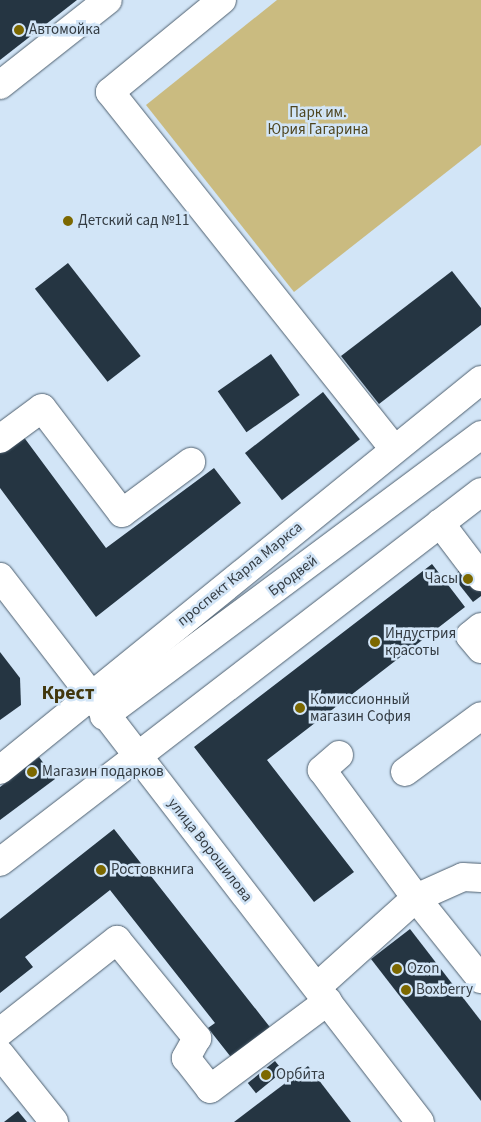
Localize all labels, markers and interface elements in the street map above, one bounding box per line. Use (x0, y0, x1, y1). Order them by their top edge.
place label: Автомойка (29, 21, 100, 39)
marker: Автомойка (13, 24, 25, 36)
park label: Парк им. Юрия Гагарина (268, 103, 368, 138)
place label: Детский сад №11 (78, 212, 189, 230)
marker: Детский сад №11 (62, 215, 74, 227)
street label: проспект Карла Маркса (174, 518, 306, 630)
street label: Бродвей (265, 552, 321, 600)
place label: Часы (425, 570, 458, 588)
marker: Часы (462, 573, 474, 585)
place label: Индустрия красоты (385, 624, 456, 659)
marker: Индустрия красоты (369, 636, 381, 648)
district label: Крест (41, 681, 95, 705)
place label: Комиссионный магазин София (310, 690, 411, 725)
marker: Комиссионный магазин София (294, 702, 306, 714)
place label: Магазин подарков (42, 763, 164, 781)
marker: Магазин подарков (26, 766, 38, 778)
street label: улица Ворошилова (164, 795, 256, 905)
place label: Ростовкнига (111, 861, 194, 879)
marker: Ростовкнига (95, 864, 107, 876)
place label: Ozon (407, 960, 439, 978)
marker: Ozon (391, 963, 403, 975)
place label: Boxberry (416, 981, 473, 999)
marker: Boxberry (400, 984, 412, 996)
place label: Орбита (276, 1066, 325, 1084)
marker: Орбита (260, 1069, 272, 1081)

